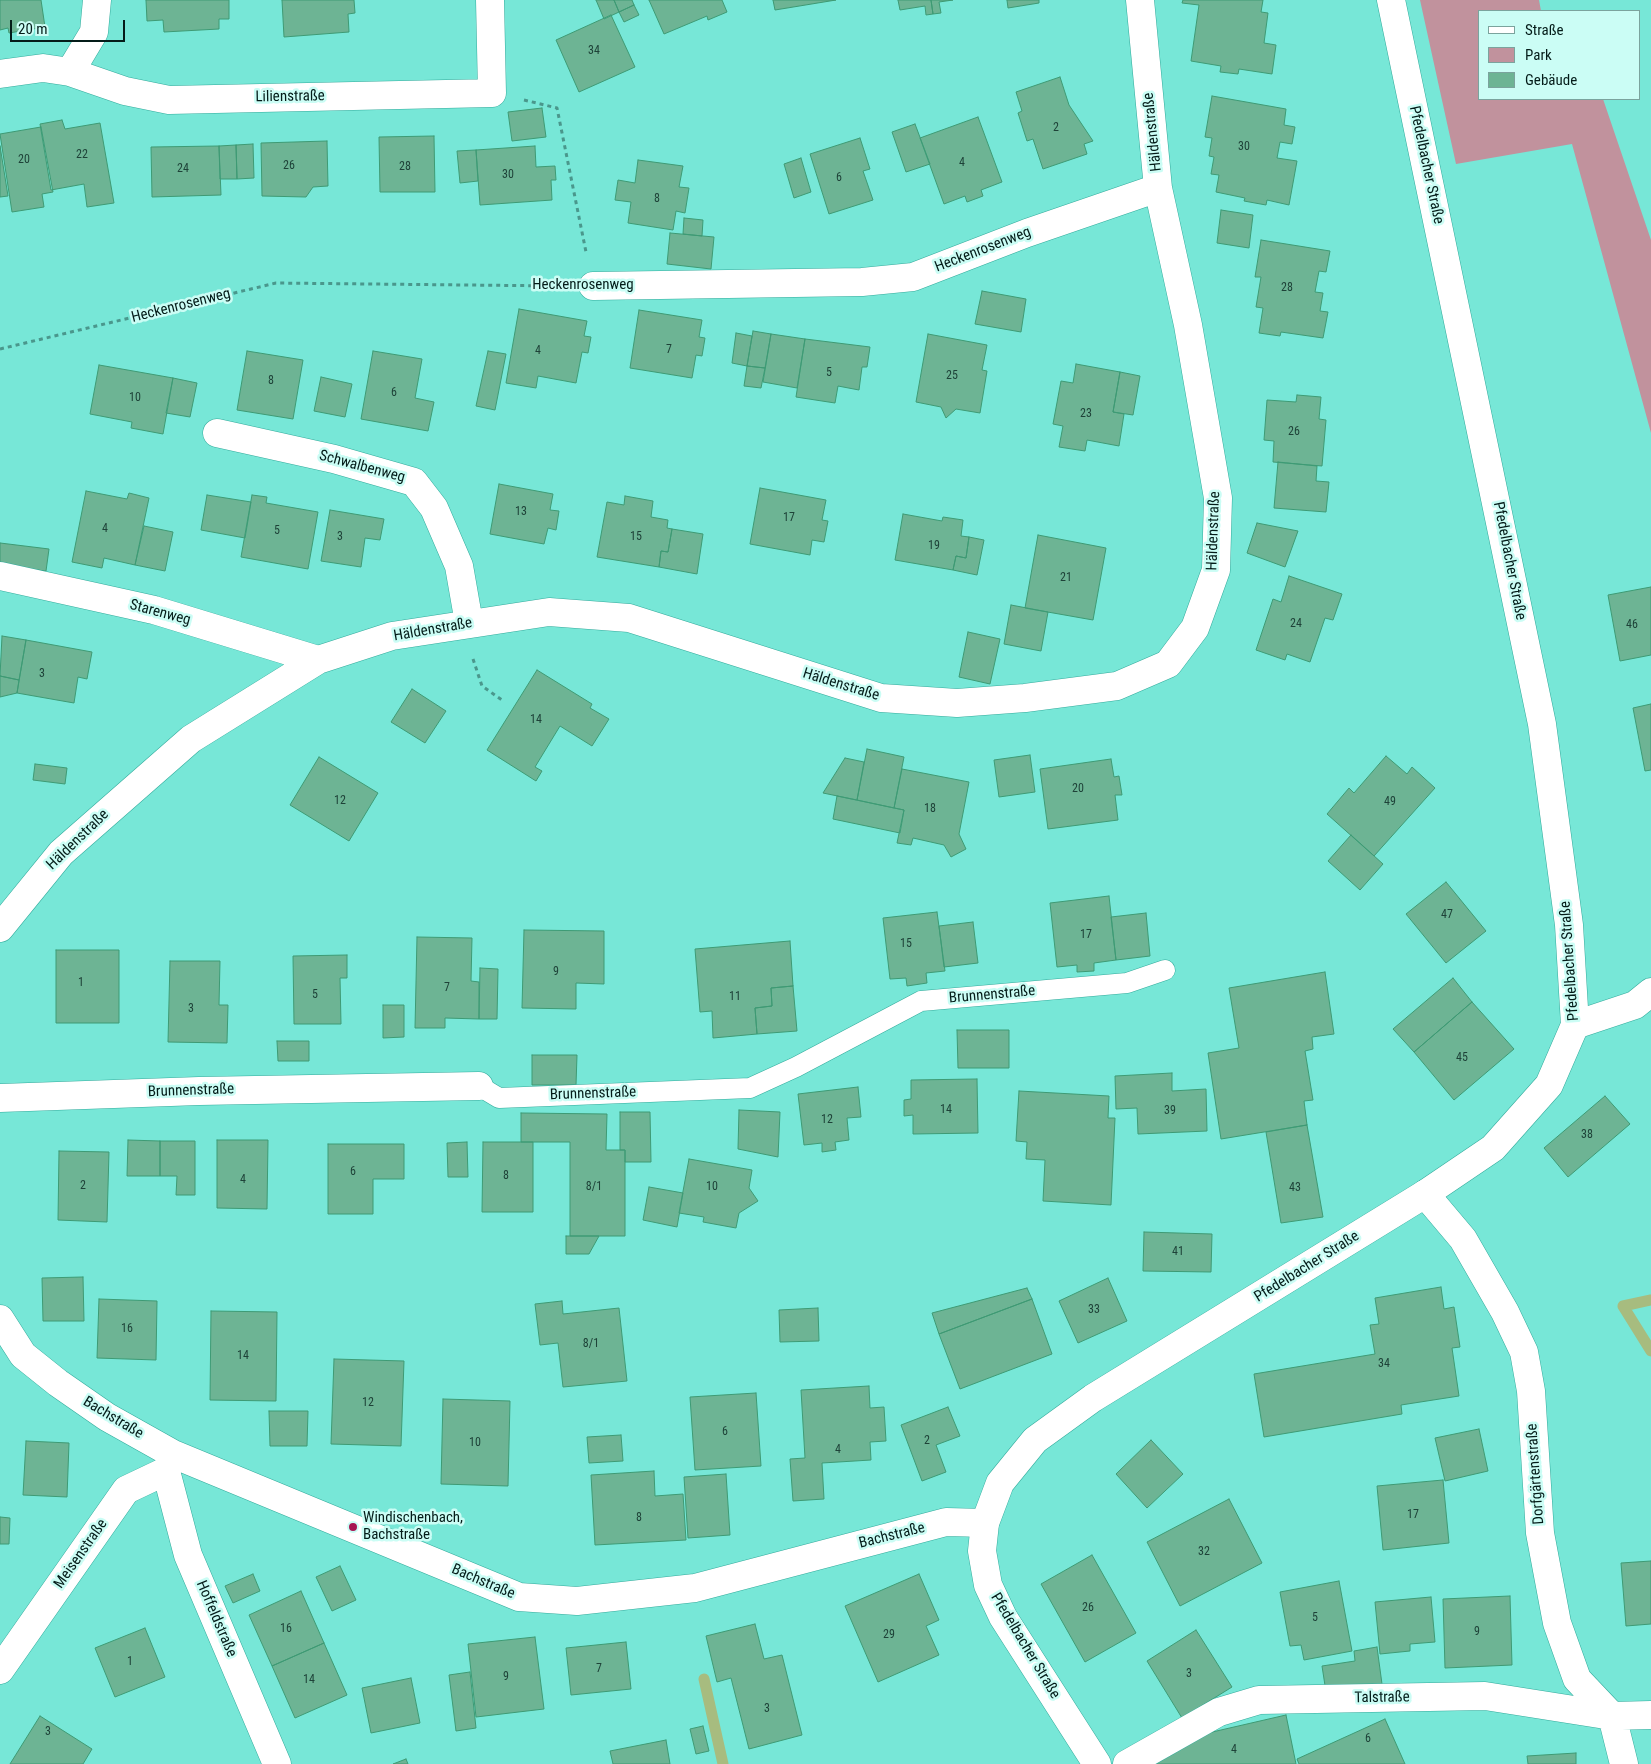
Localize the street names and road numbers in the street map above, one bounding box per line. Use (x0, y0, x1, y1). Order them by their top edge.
street label: Lilienstraße (255, 87, 325, 107)
street label: Häldenstraße (1140, 92, 1166, 172)
street label: Pfedelbacher Straße (1405, 104, 1447, 226)
street label: Heckenrosenweg (932, 223, 1034, 277)
street label: Heckenrosenweg (532, 276, 634, 294)
street label: Heckenrosenweg (130, 285, 232, 327)
street label: Schwalbenweg (317, 447, 407, 487)
street label: Häldenstraße (1204, 491, 1224, 571)
street label: Pfedelbacher Straße (1489, 500, 1529, 622)
street label: Starenweg (128, 596, 192, 630)
street label: Häldenstraße (392, 614, 474, 646)
street label: Häldenstraße (800, 665, 882, 705)
street label: Häldenstraße (43, 806, 113, 874)
street label: Pfedelbacher Straße (1557, 900, 1583, 1022)
street label: Brunnenstraße (948, 982, 1036, 1008)
street label: Brunnenstraße (147, 1080, 235, 1102)
street label: Brunnenstraße (549, 1083, 637, 1105)
street label: Pfedelbacher Straße (1251, 1228, 1363, 1306)
street label: Bachstraße (80, 1393, 146, 1443)
street label: Dorfgärtenstraße (1523, 1423, 1549, 1525)
street label: Meisenstraße (51, 1516, 111, 1592)
street label: Bachstraße (857, 1519, 927, 1553)
street label: Bachstraße (449, 1561, 517, 1603)
street label: Hoffeldstraße (192, 1578, 240, 1660)
street label: Pfedelbacher Straße (986, 1590, 1064, 1702)
street label: Talstraße (1354, 1689, 1410, 1707)

